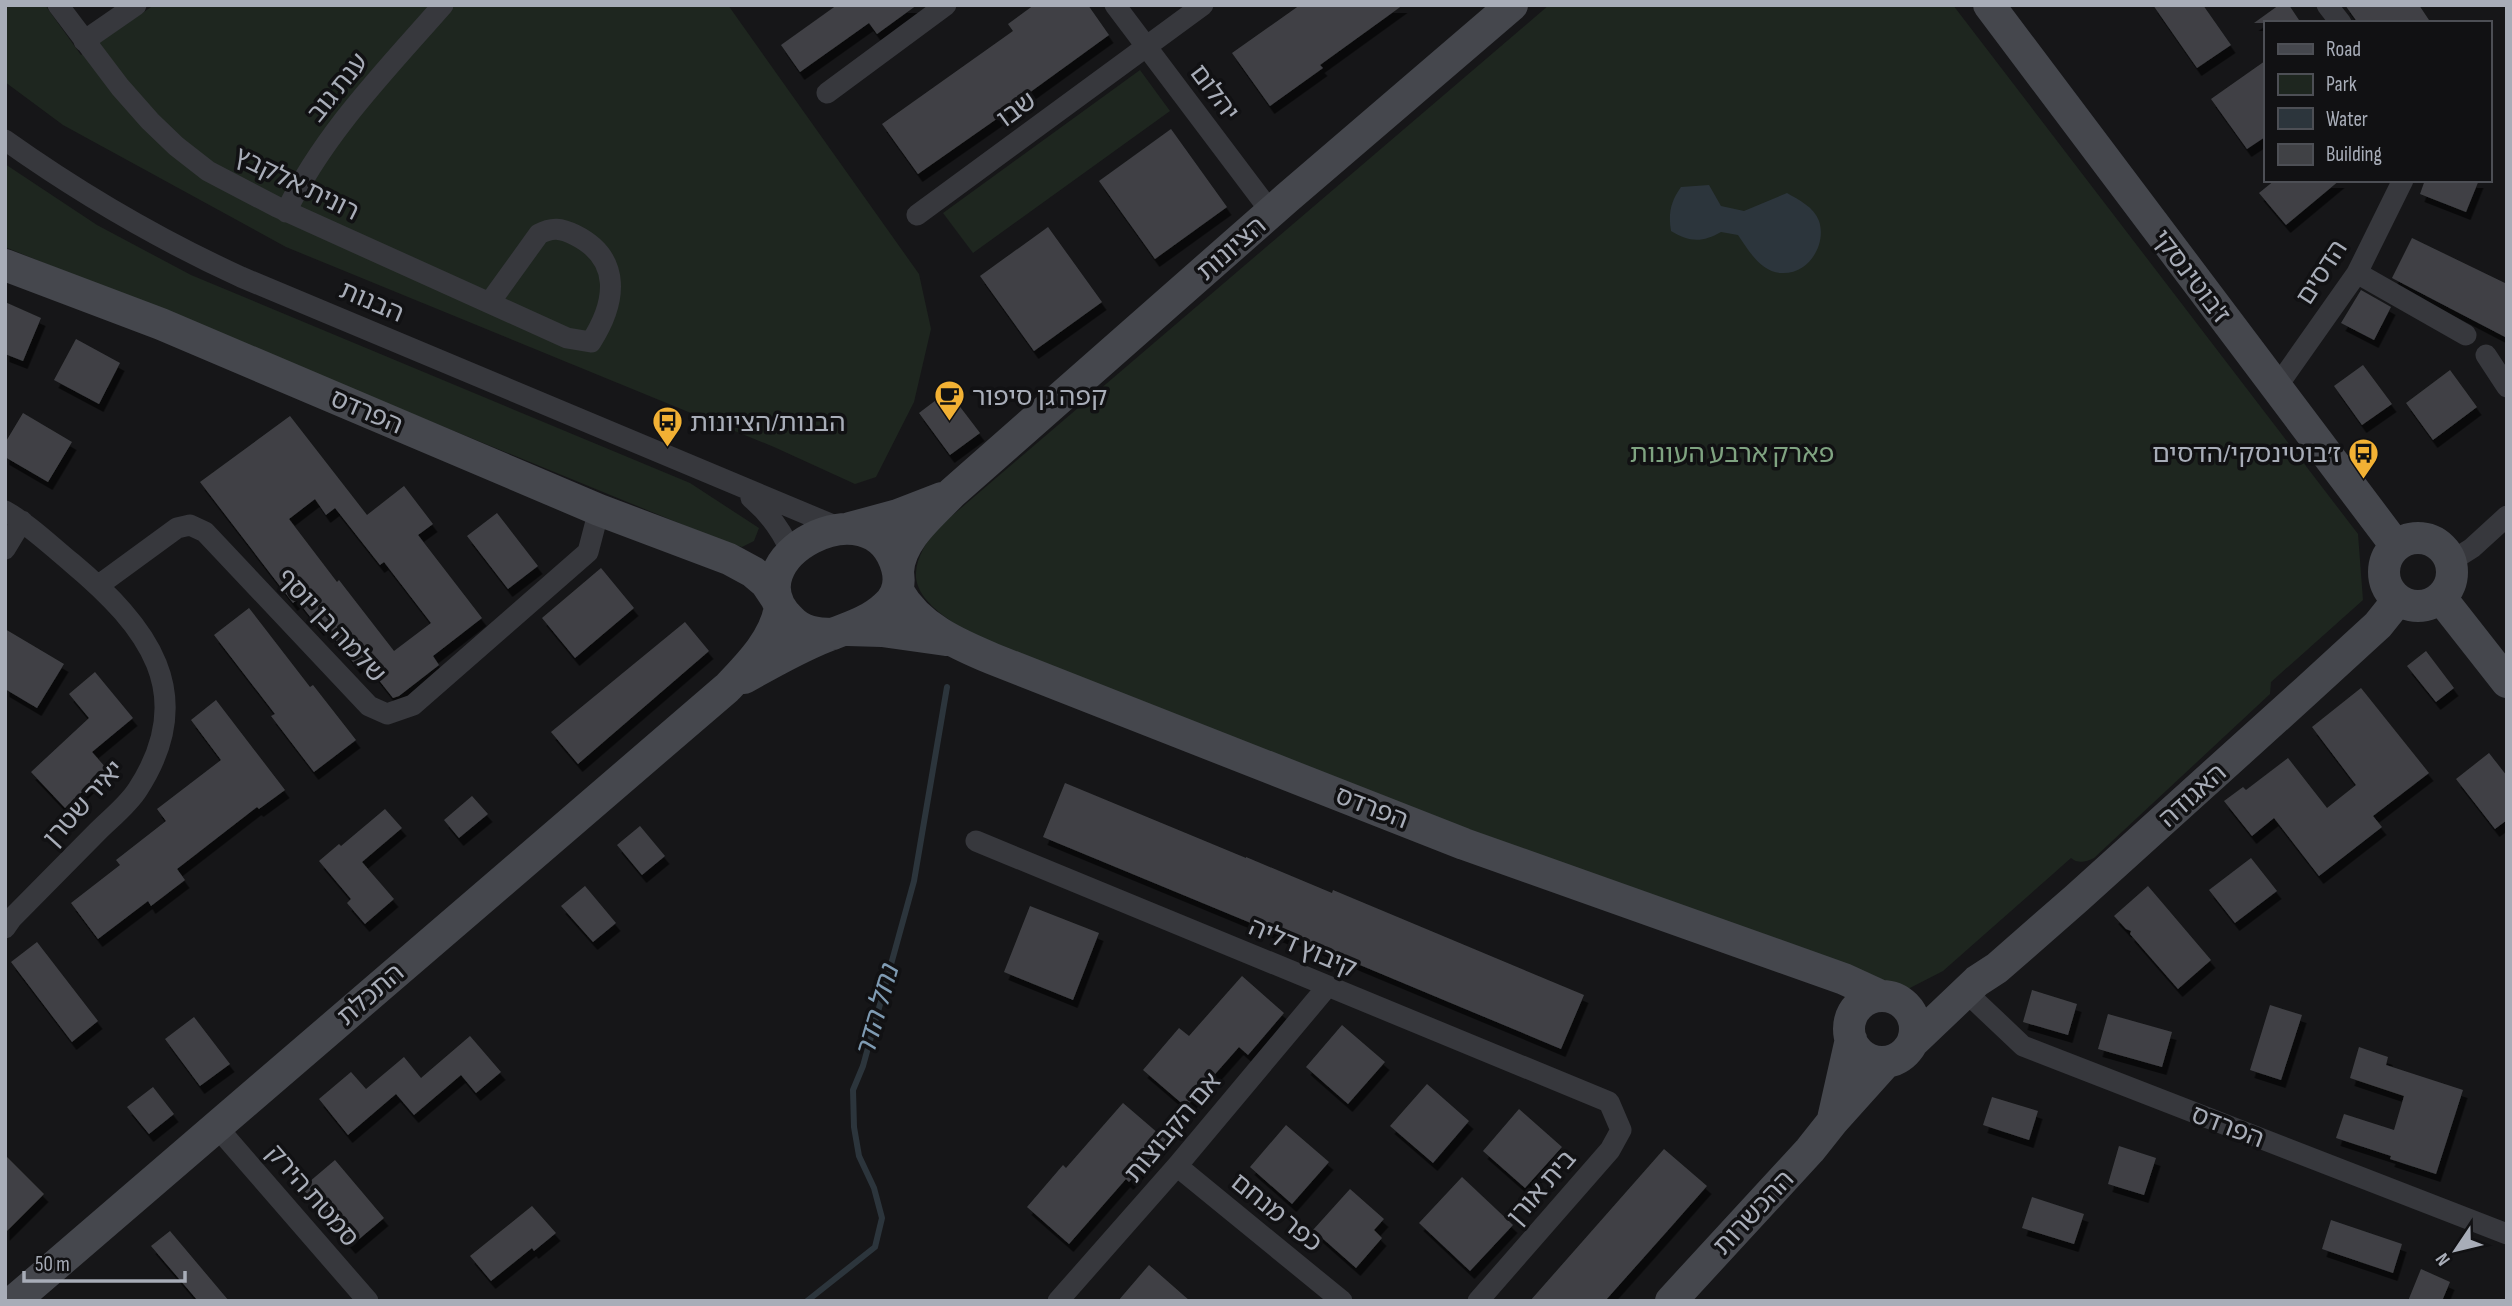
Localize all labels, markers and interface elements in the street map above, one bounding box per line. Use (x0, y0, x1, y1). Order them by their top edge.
legend (2264, 21, 2491, 182)
text: Road (2326, 37, 2361, 62)
street label: ענת גוב (301, 47, 375, 129)
street label: יהלום (1183, 59, 1245, 127)
text: Park (2326, 72, 2357, 97)
street label: שבו (991, 86, 1043, 135)
text: Water (2326, 107, 2368, 132)
street label: רונית אלקבץ (229, 141, 364, 228)
text: Building (2326, 142, 2382, 167)
street label: הציונות (1191, 211, 1273, 287)
street label: ז'בוטינסקי (2145, 224, 2236, 330)
street label: הדסים (2290, 235, 2355, 311)
street label: הבנות (335, 275, 408, 330)
cafe icon: קפה גן סיפור (932, 379, 966, 423)
place label: קפה גן סיפור (972, 382, 1107, 413)
street label: הפרדס (326, 383, 407, 441)
bus stop icon: הבנות/הציונות (650, 405, 684, 449)
place label: הבנות/הציונות (690, 408, 845, 439)
bus stop icon: ז׳בוטינסקי/הדסים (2347, 436, 2381, 480)
park label: פארק ארבע העונות (1630, 439, 1834, 470)
place label: ז׳בוטינסקי/הדסים (2152, 439, 2341, 470)
street label: שלמה בן יוסף (270, 562, 392, 690)
street label: יאיר שטרן (37, 754, 131, 854)
street label: האגודה (2153, 758, 2233, 834)
street label: הפרדס (1331, 780, 1412, 836)
street label: קיבוץ דליה (1244, 912, 1361, 985)
street label: התכלת (331, 958, 411, 1032)
water label: נחל הדר (849, 959, 907, 1061)
street label: אם הקבוצות (1118, 1067, 1228, 1189)
street label: הפרדס (2187, 1099, 2268, 1155)
street label: סמטת הירק (259, 1138, 365, 1254)
street label: בית אורן (1501, 1144, 1583, 1232)
street label: ההכשרות (1707, 1164, 1801, 1262)
street label: כפר מנחם (1224, 1167, 1328, 1259)
north arrow (2421, 1215, 2491, 1285)
scale bar (24, 1240, 186, 1284)
text: N (2431, 1248, 2456, 1270)
text: 50 m (35, 1252, 70, 1277)

